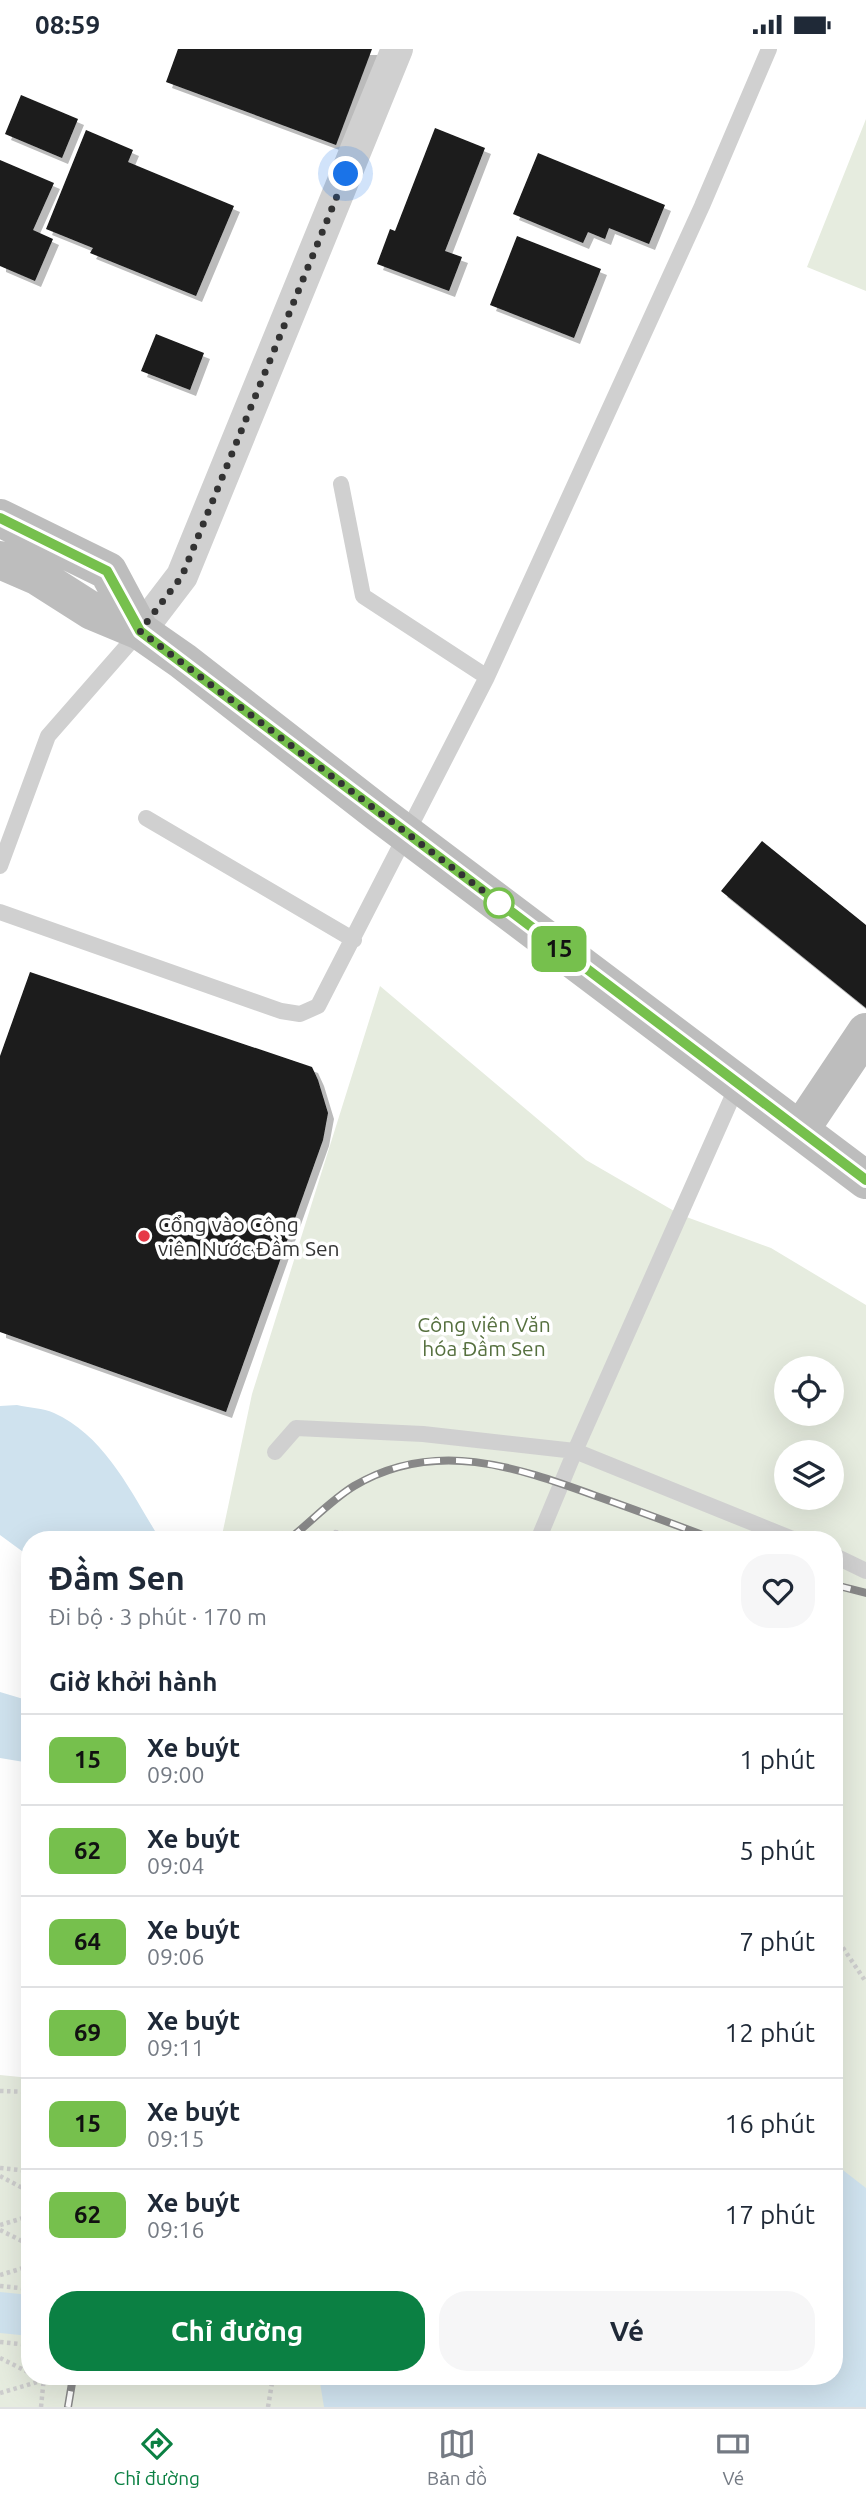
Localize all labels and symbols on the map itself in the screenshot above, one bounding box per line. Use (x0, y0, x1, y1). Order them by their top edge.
your location (328, 156, 363, 191)
unlabelled marker (484, 888, 514, 918)
line badge: 15 (528, 926, 590, 972)
place label: Cổng vào Công viên Nước Đầm Sen (158, 1212, 339, 1260)
marker: Cổng vào Công viên Nước Đầm Sen (136, 1228, 152, 1244)
park label: Công viên Văn hóa Đầm Sen (417, 1312, 551, 1360)

